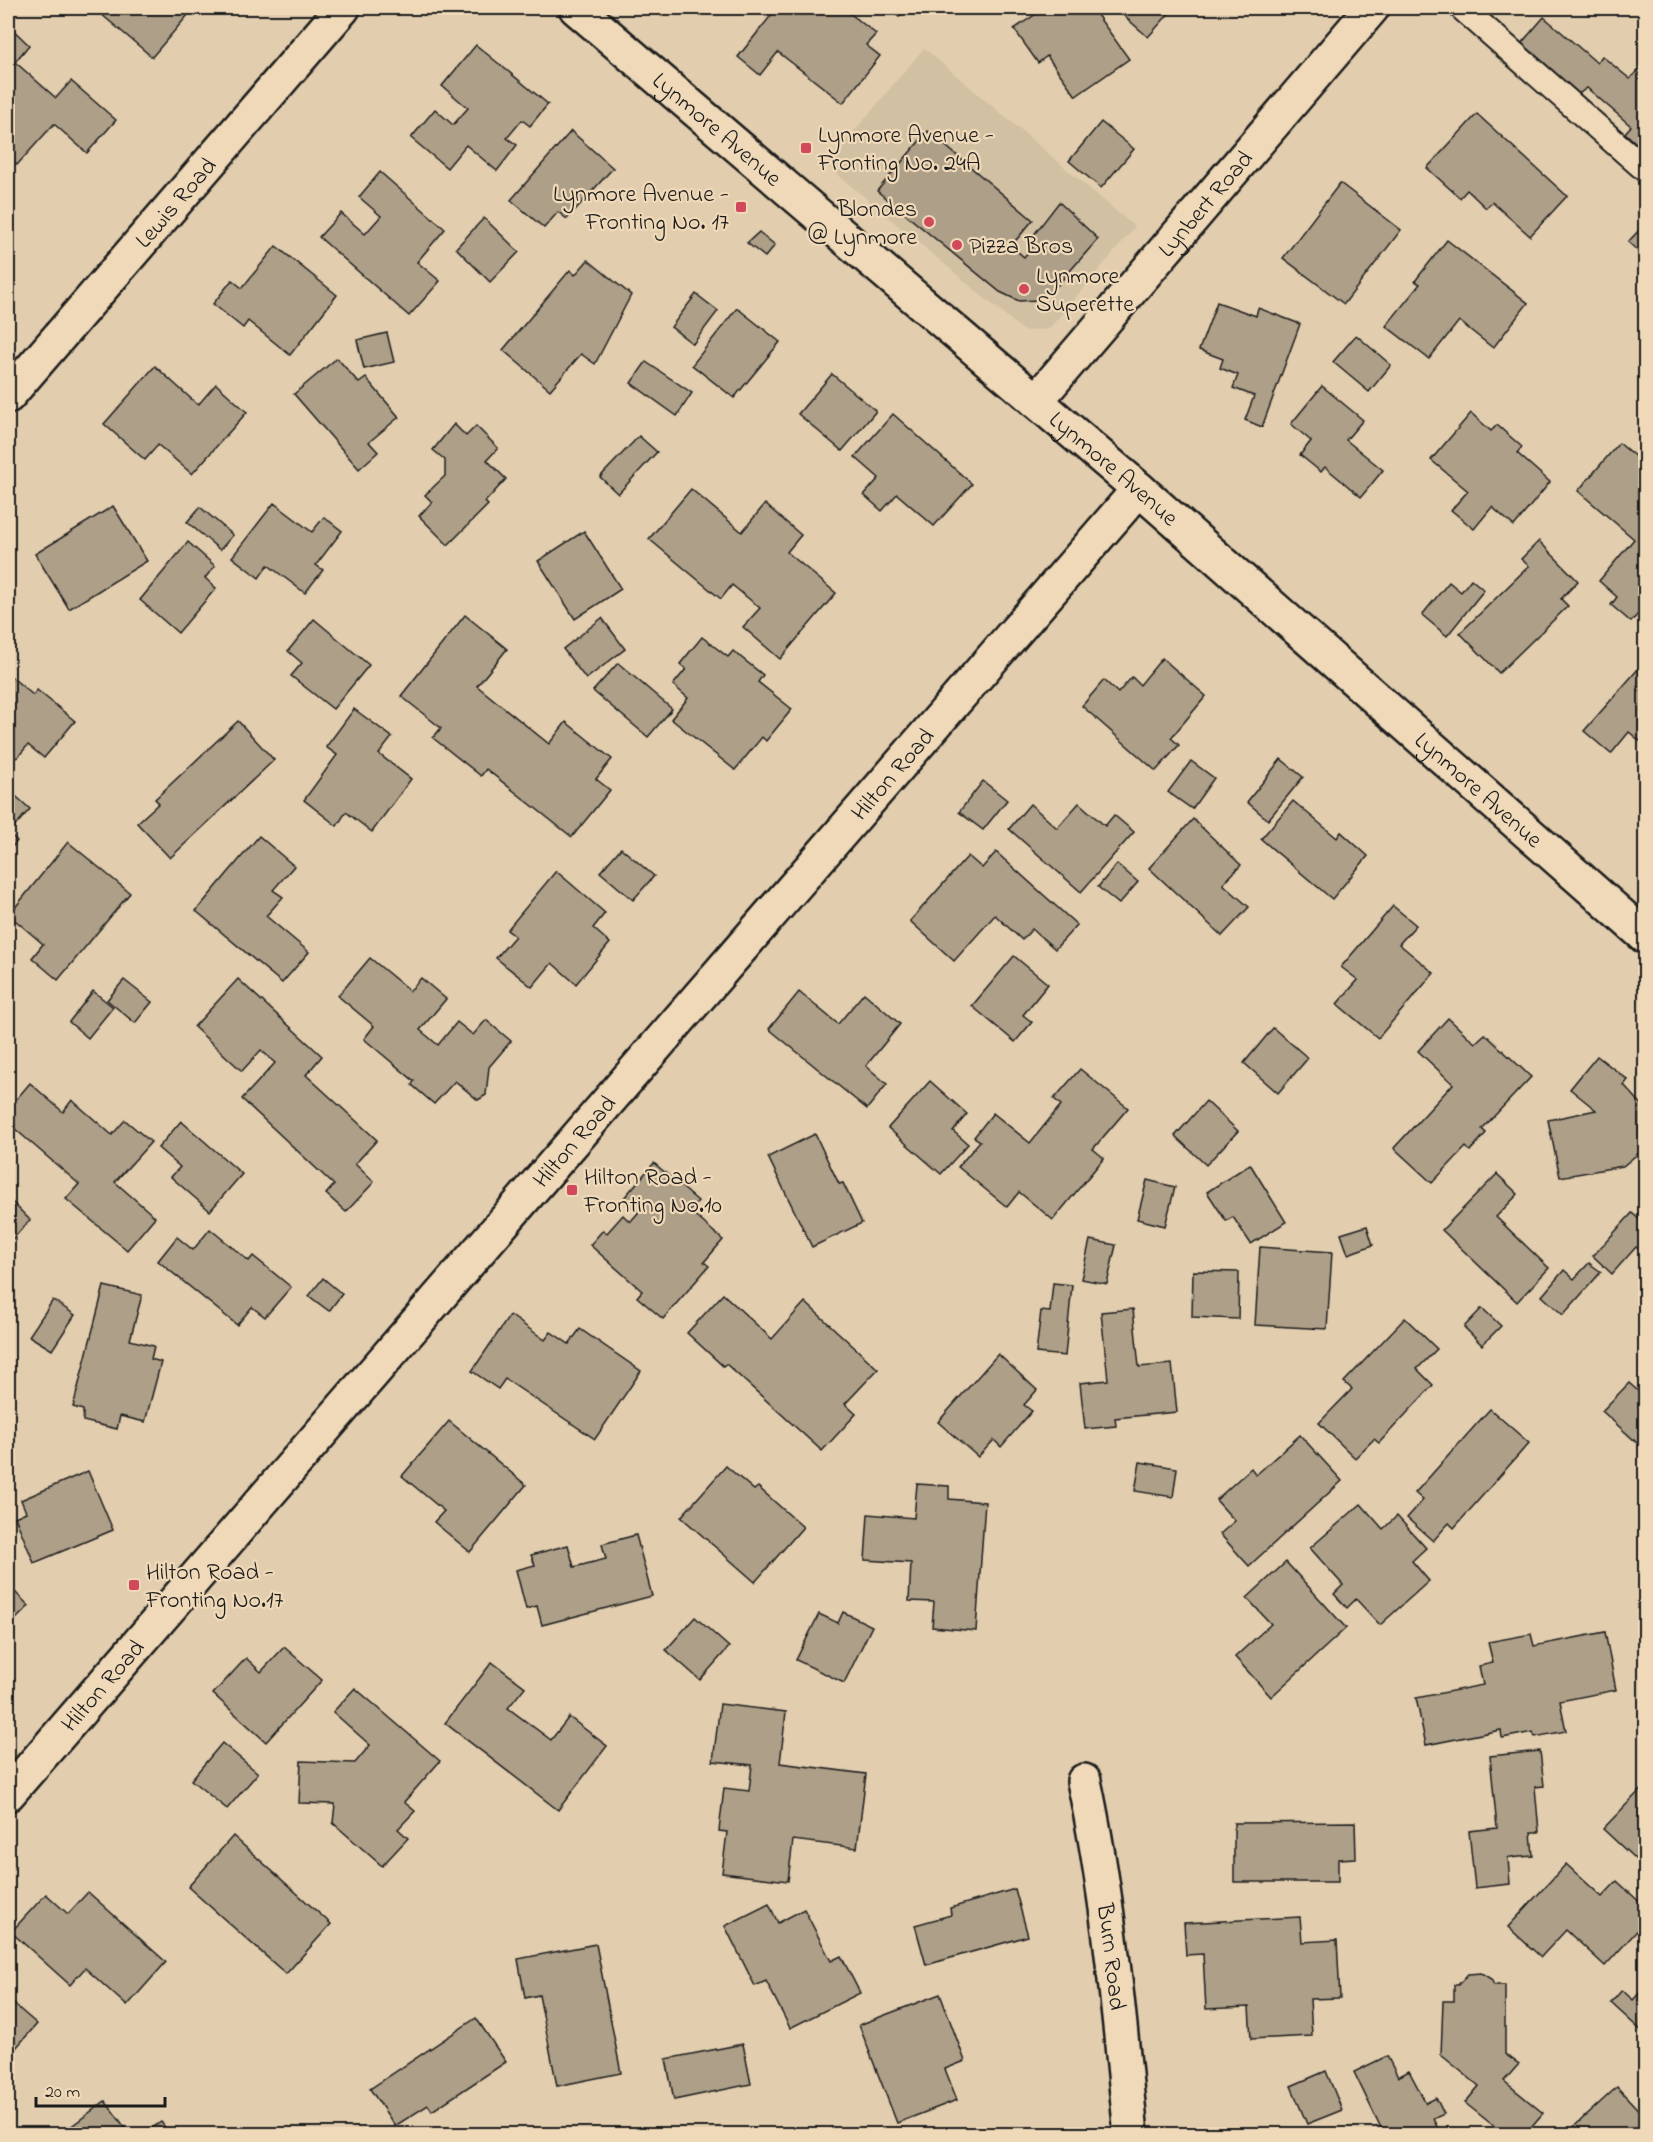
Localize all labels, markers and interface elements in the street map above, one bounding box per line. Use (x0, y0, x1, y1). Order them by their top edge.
street label: Lynmore Avenue (643, 65, 789, 197)
place label: Lynmore Avenue - Fronting No. 24A (817, 119, 994, 182)
marker: Lynmore Avenue - Fronting No. 24A (799, 141, 813, 155)
street label: Lynbert Road (1151, 143, 1263, 266)
street label: Lewis Road (128, 150, 227, 257)
place label: Lynmore Avenue - Fronting No. 17 (553, 178, 729, 241)
place label: Blondes @ Lynmore (808, 193, 917, 257)
marker: Lynmore Avenue - Fronting No. 17 (734, 200, 748, 214)
marker: Blondes @ Lynmore (922, 215, 936, 229)
place label: Pizza Bros (969, 230, 1073, 265)
marker: Pizza Bros (950, 238, 964, 252)
place label: Lynmore Superette (1036, 260, 1134, 323)
marker: Lynmore Superette (1017, 282, 1031, 296)
street label: Lynmore Avenue (1040, 404, 1185, 536)
street label: Hilton Road (844, 721, 945, 830)
street label: Lynmore Avenue (1405, 725, 1549, 858)
street label: Hilton Road (526, 1088, 626, 1197)
place label: Hilton Road - Fronting No.10 (583, 1161, 722, 1224)
marker: Hilton Road - Fronting No.10 (565, 1183, 579, 1197)
place label: Hilton Road - Fronting No.17 (145, 1556, 284, 1619)
marker: Hilton Road - Fronting No.17 (127, 1578, 141, 1592)
street label: Hilton Road (54, 1632, 155, 1741)
street label: Burn Road (1085, 1900, 1133, 2013)
scale bar (36, 2070, 165, 2108)
text: 20 m (45, 2080, 80, 2106)

